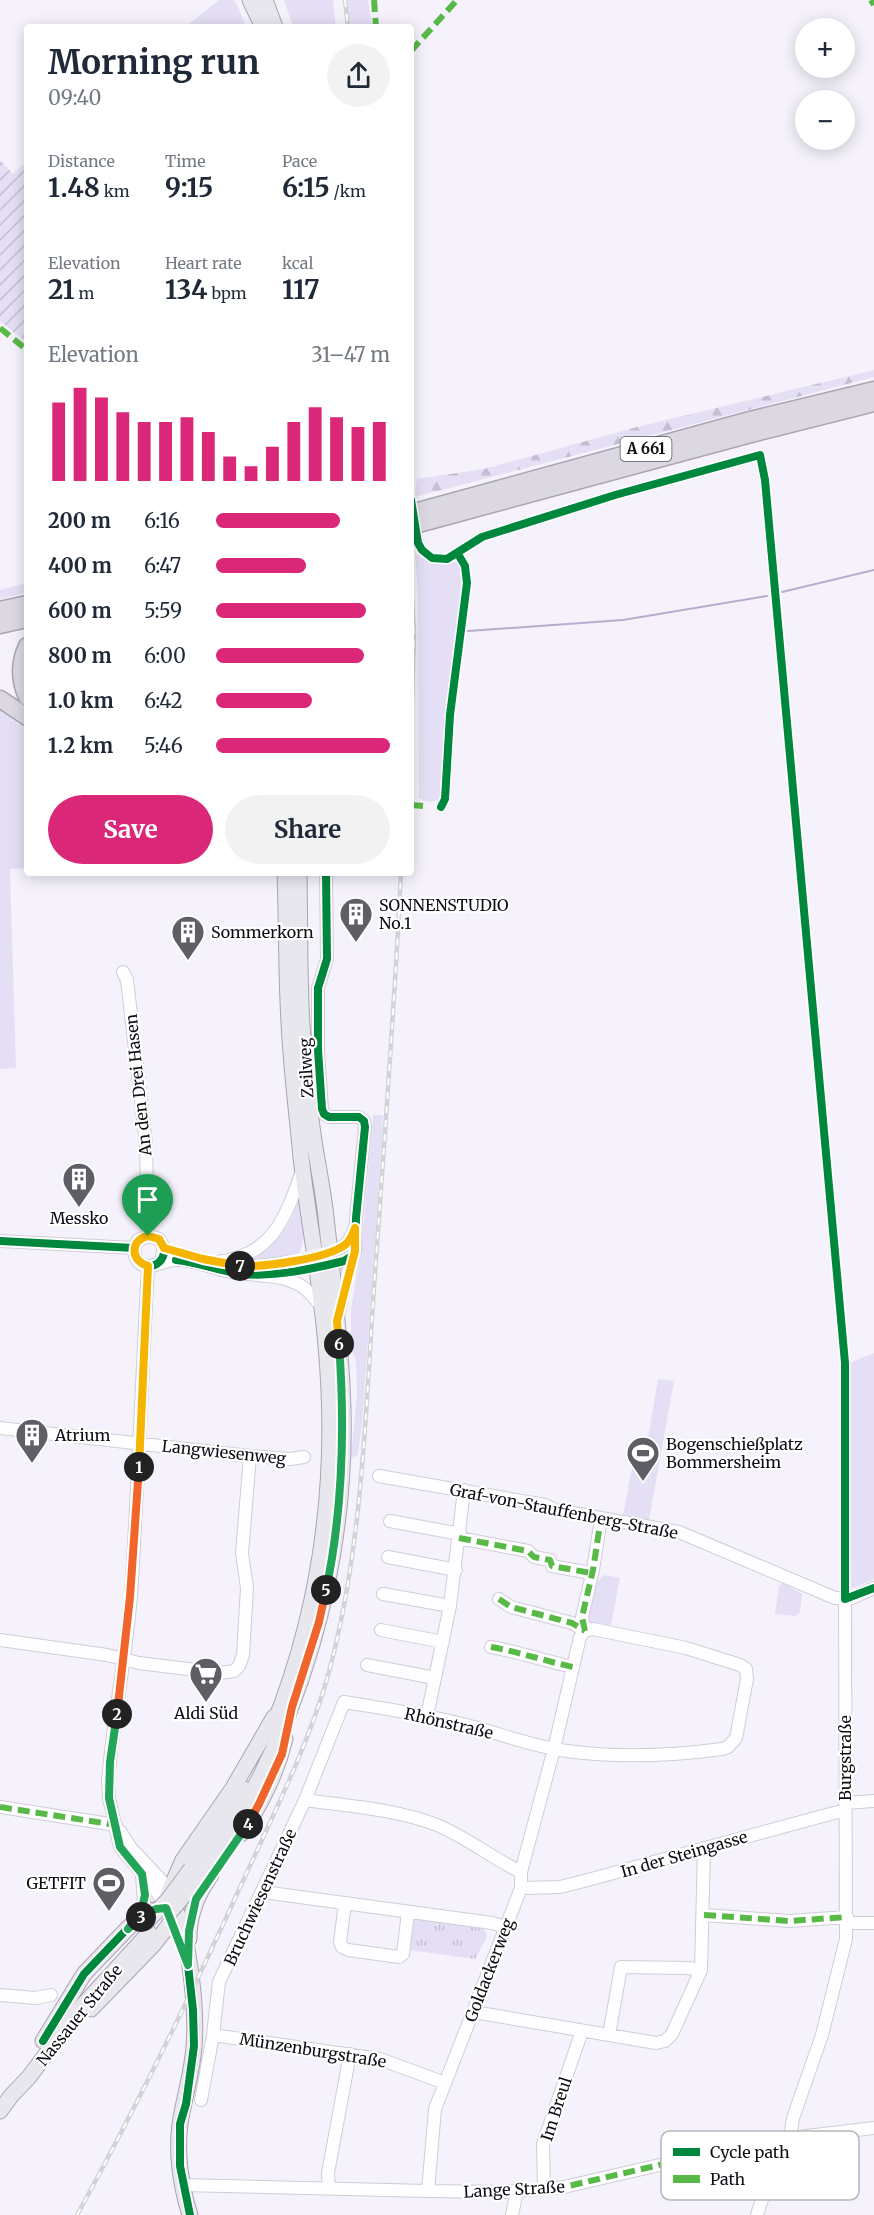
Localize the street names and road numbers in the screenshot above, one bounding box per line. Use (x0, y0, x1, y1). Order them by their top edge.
road number: A 661 (620, 437, 672, 461)
street label: An den Drei Hasen (121, 1013, 156, 1158)
street label: Zeilweg (294, 1037, 318, 1099)
street label: Langwiesenweg (161, 1436, 287, 1469)
street label: Graf-von-Stauffenberg-Straße (448, 1479, 680, 1543)
street label: Rhönstraße (403, 1703, 495, 1743)
street label: Burgstraße (835, 1715, 855, 1801)
street label: Bruchwiesenstraße (219, 1825, 301, 1969)
street label: In der Steingasse (618, 1826, 750, 1882)
street label: Goldackerweg (460, 1915, 518, 2025)
street label: Nassauer Straße (32, 1960, 126, 2070)
street label: Münzenburgstraße (238, 2029, 388, 2071)
street label: Im Breul (536, 2074, 576, 2144)
street label: Lange Straße (463, 2176, 565, 2202)

